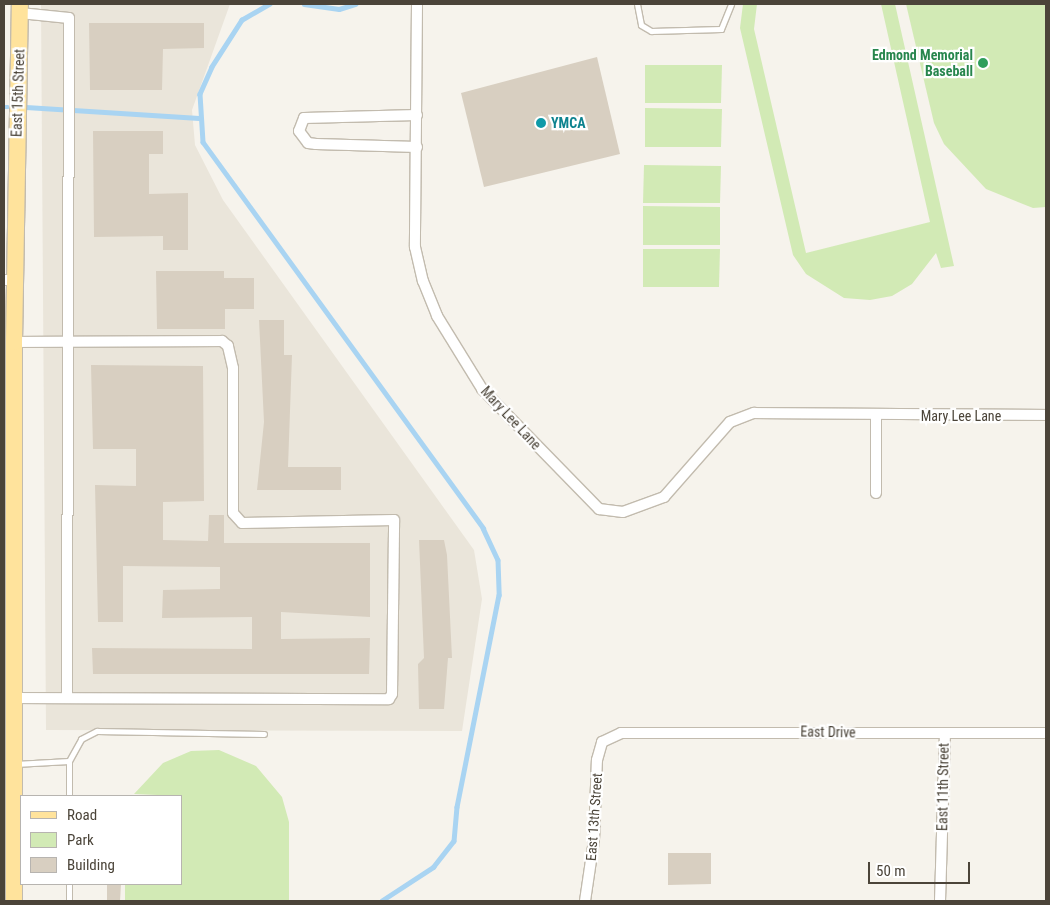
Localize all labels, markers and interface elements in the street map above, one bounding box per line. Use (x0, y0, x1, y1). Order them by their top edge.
place label: Edmond Memorial Baseball (872, 47, 973, 80)
street label: East 15th Street (8, 49, 28, 137)
marker: Edmond Memorial Baseball (977, 57, 989, 69)
place label: YMCA (551, 115, 586, 131)
marker: YMCA (535, 117, 547, 129)
street label: Mary Lee Lane (477, 383, 545, 453)
street label: Mary Lee Lane (921, 408, 1001, 424)
street label: East Drive (800, 723, 856, 741)
street label: East 11th Street (934, 743, 952, 831)
street label: East 13th Street (583, 772, 605, 862)
legend (20, 795, 182, 885)
text: Road (67, 806, 97, 824)
text: Park (67, 831, 94, 849)
scale bar (870, 852, 972, 884)
text: Building (67, 856, 115, 874)
text: 50 m (876, 862, 906, 880)

